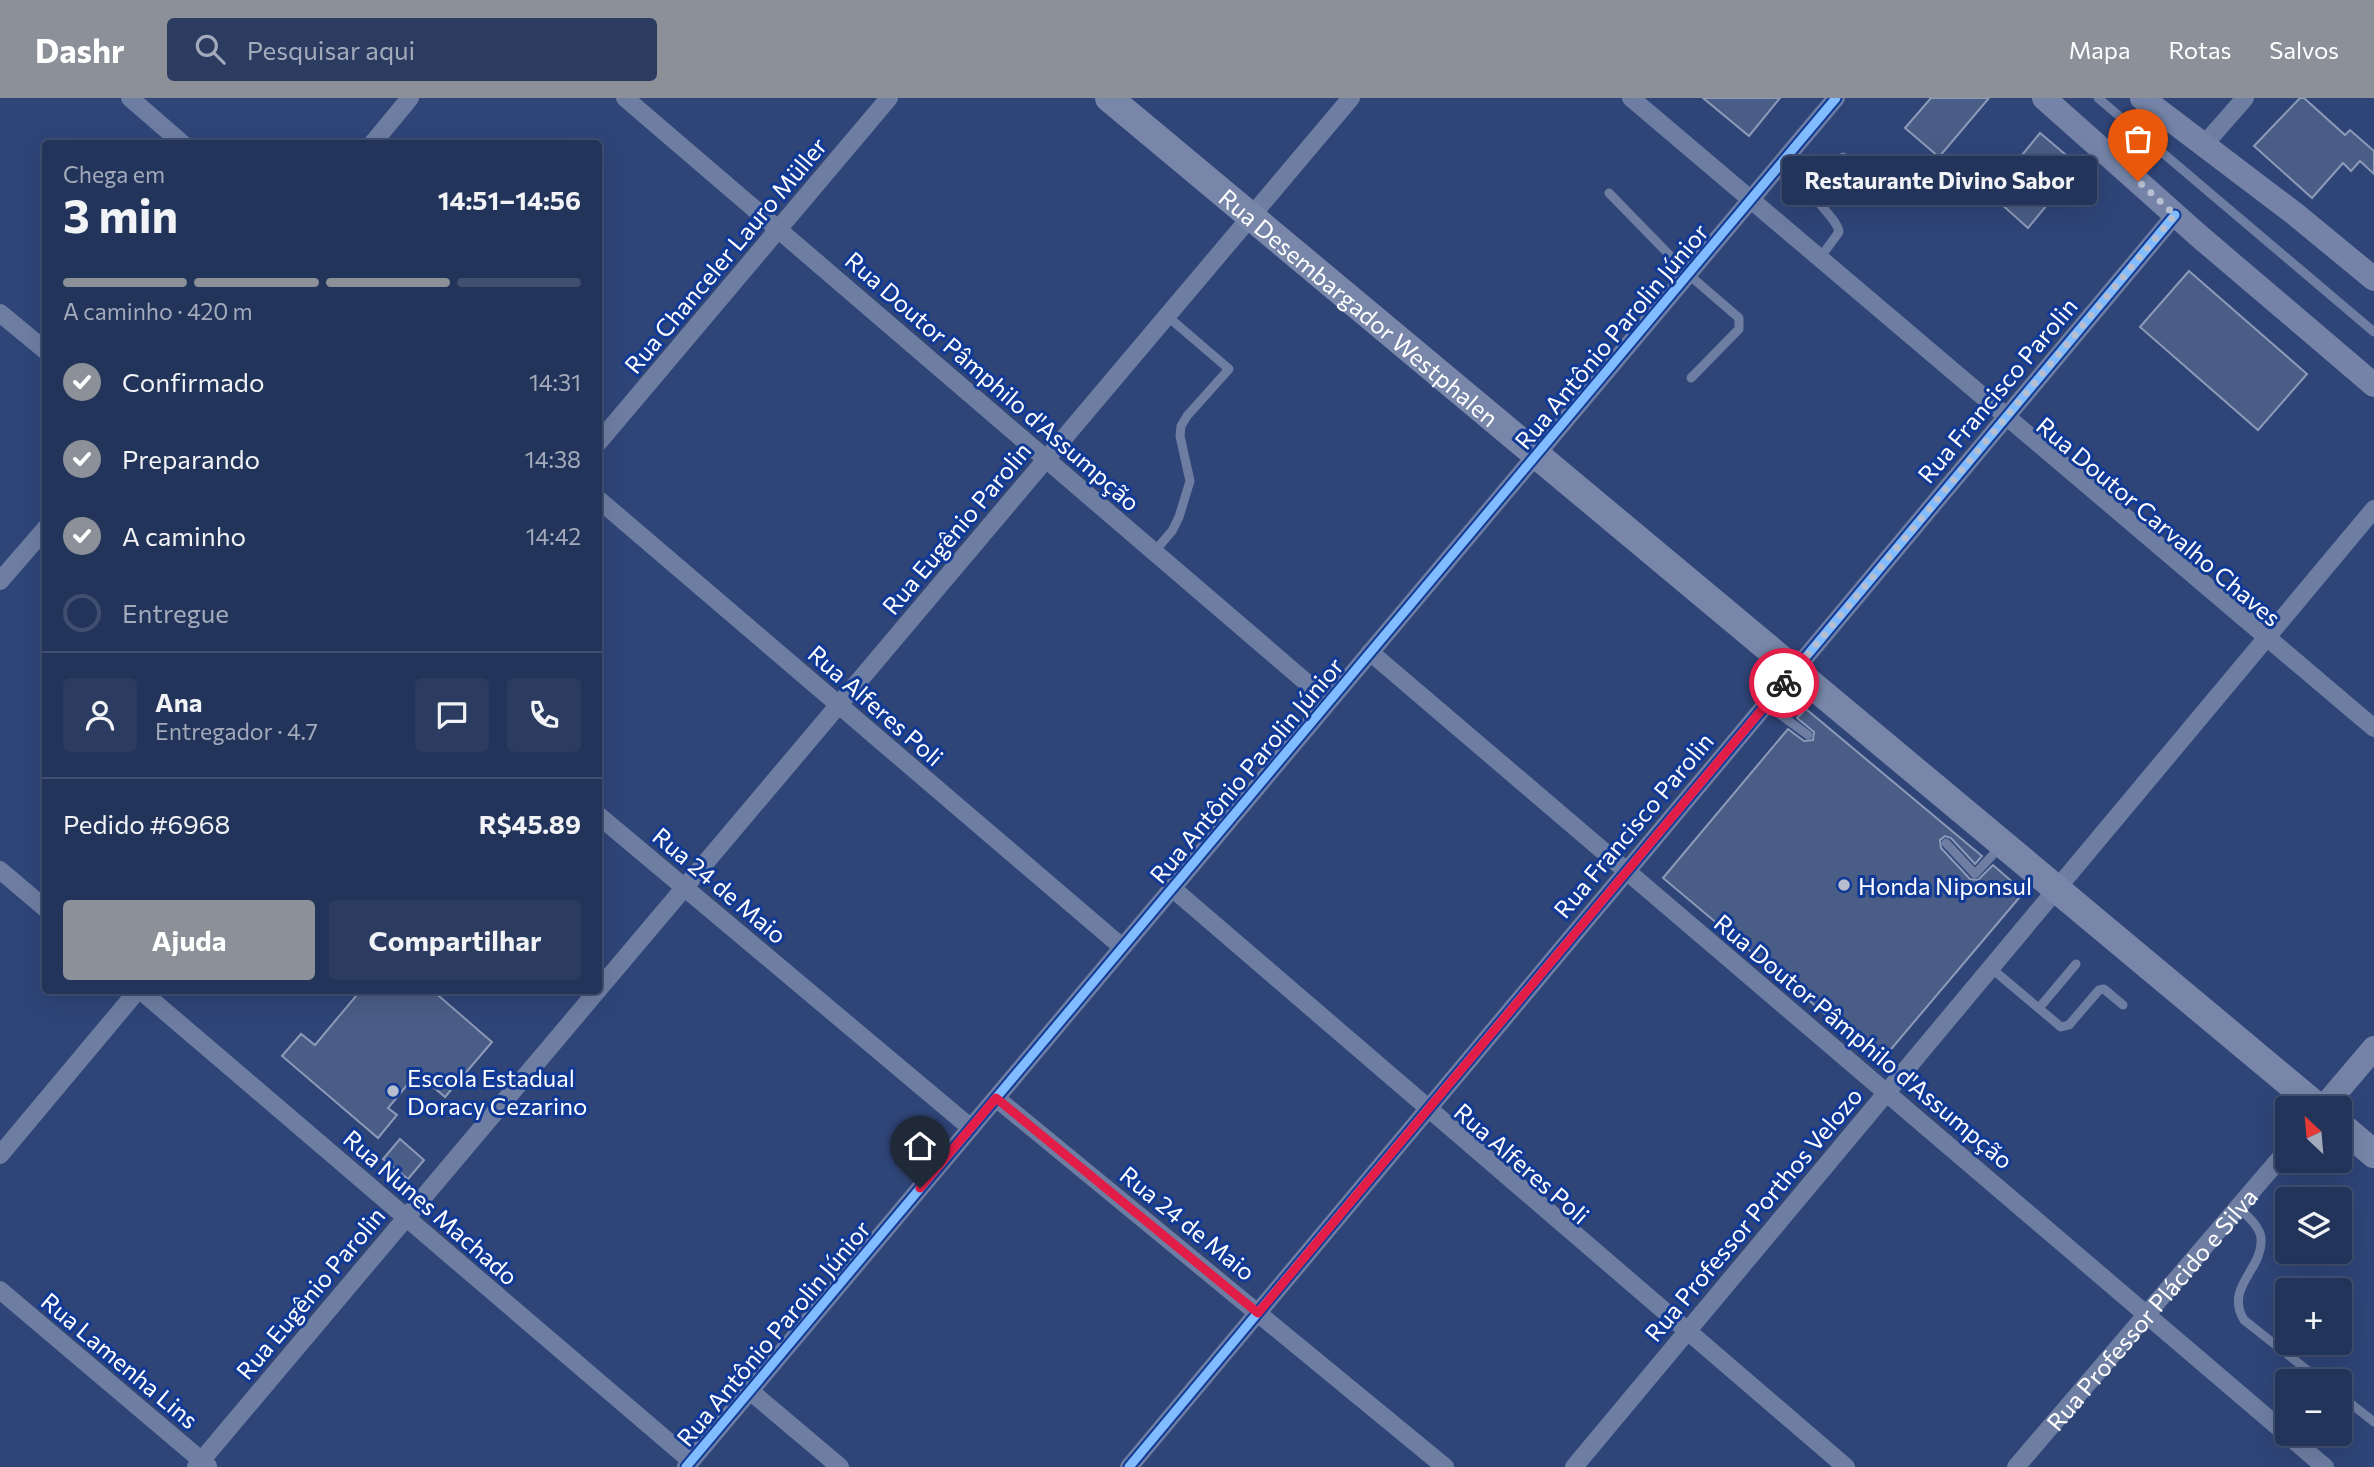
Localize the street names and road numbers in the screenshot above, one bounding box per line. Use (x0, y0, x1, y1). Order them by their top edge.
street label: Rua Chanceler Lauro Müller (618, 131, 832, 379)
street label: Rua Desembargador Westphalen (1214, 182, 1505, 432)
street label: Rua Antônio Parolin Júnior (1508, 217, 1714, 455)
street label: Rua Doutor Pâmphilo d'Assumpção (840, 245, 1146, 517)
street label: Rua Francisco Parolin (1911, 292, 2083, 488)
street label: Rua Doutor Carvalho Chaves (2031, 410, 2287, 632)
street label: Rua Eugênio Parolin (876, 436, 1036, 620)
street label: Rua Alferes Poli (803, 639, 949, 771)
street label: Rua Antônio Parolin Júnior (1143, 651, 1349, 889)
street label: Rua Francisco Parolin (1547, 727, 1719, 923)
street label: Rua 24 de Maio (647, 821, 793, 949)
street label: Rua Doutor Pâmphilo d'Assumpção (1709, 908, 2019, 1174)
street label: Rua Professor Porthos Velozo (1638, 1081, 1868, 1347)
street label: Rua Alferes Poli (1449, 1097, 1595, 1229)
street label: Rua Nunes Machado (338, 1123, 524, 1291)
street label: Rua 24 de Maio (1115, 1160, 1261, 1286)
street label: Rua Professor Plácido e Silva (2040, 1182, 2263, 1436)
street label: Rua Eugênio Parolin (230, 1201, 390, 1385)
street label: Rua Antônio Parolin Júnior (670, 1214, 876, 1452)
street label: Rua Lamenha Lins (36, 1286, 204, 1434)

